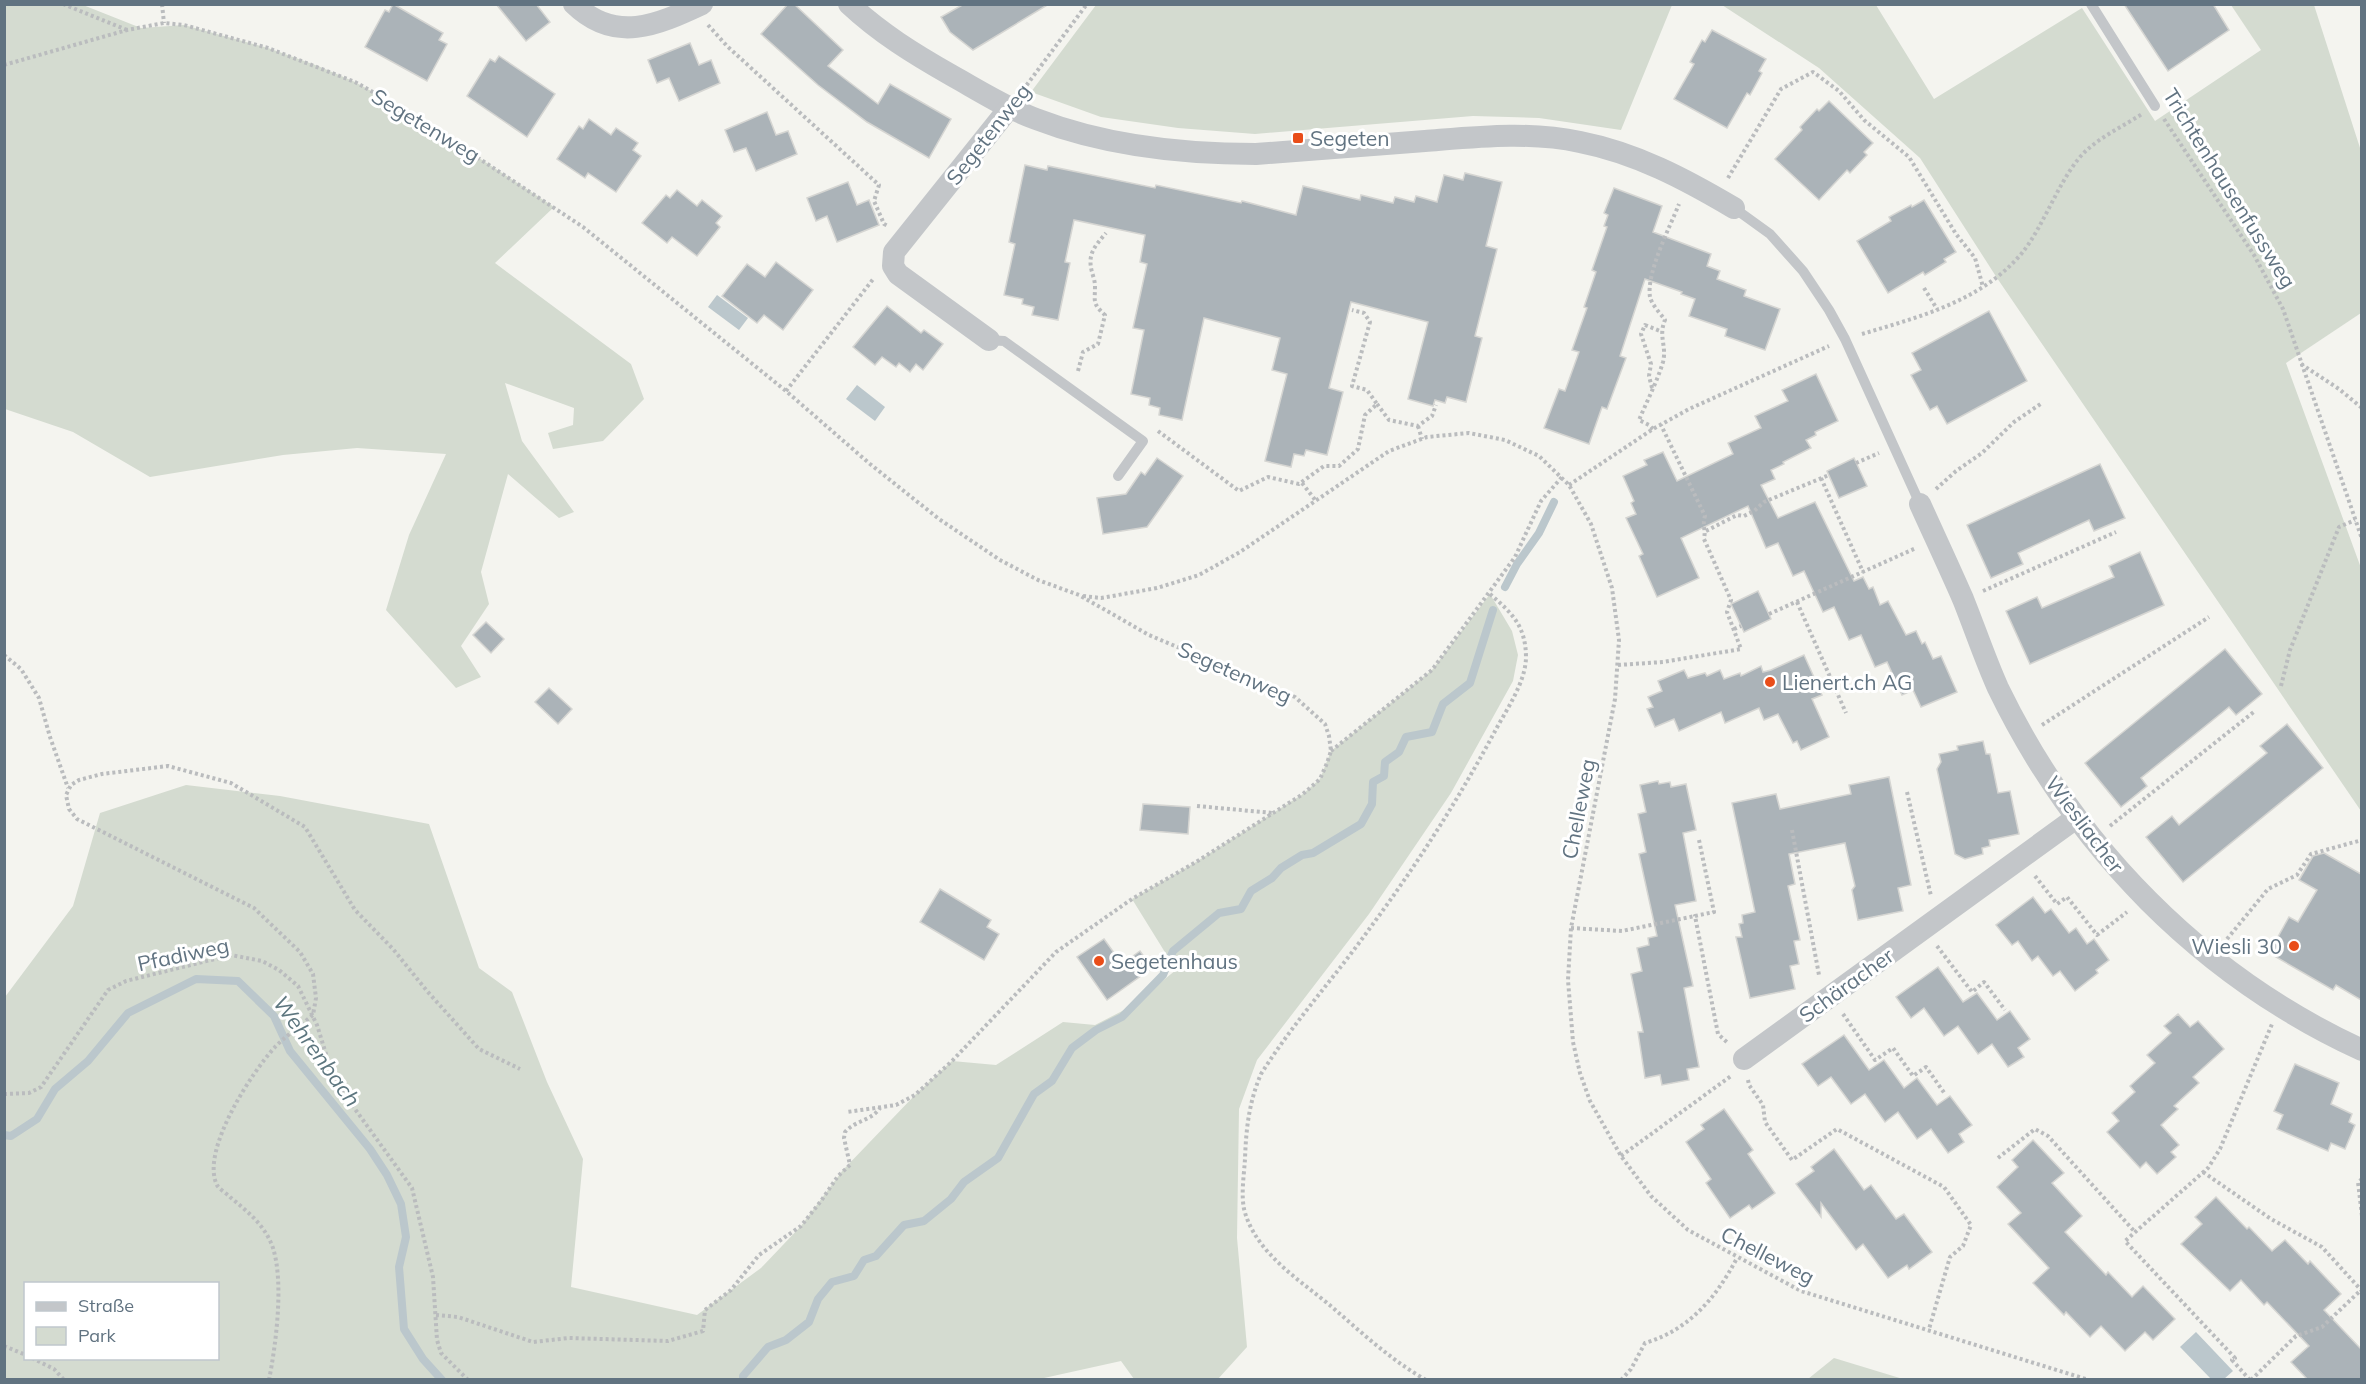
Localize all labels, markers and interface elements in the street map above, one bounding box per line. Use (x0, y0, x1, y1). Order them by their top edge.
street label: Segetenweg (940, 78, 1036, 190)
street label: Segetenweg (367, 83, 485, 167)
street label: Trichtenhausenfussweg (2158, 83, 2302, 293)
place label: Segeten (1310, 125, 1390, 151)
marker: Segeten (1291, 131, 1305, 145)
street label: Segetenweg (1174, 635, 1296, 709)
place label: Lienert.ch AG (1782, 669, 1912, 695)
marker: Lienert.ch AG (1763, 675, 1777, 689)
street label: Chelleweg (1556, 757, 1600, 861)
street label: Wiesliacher (2040, 770, 2130, 878)
street label: Pfadiweg (135, 932, 231, 976)
place label: Wiesli 30 (2191, 933, 2282, 959)
marker: Wiesli 30 (2287, 939, 2301, 953)
street label: Schäracher (1794, 942, 1899, 1028)
place label: Segetenhaus (1111, 948, 1238, 974)
marker: Segetenhaus (1092, 954, 1106, 968)
water label: Wehrenbach (267, 990, 367, 1112)
street label: Chelleweg (1717, 1220, 1819, 1290)
legend (24, 1282, 219, 1360)
text: Straße (78, 1294, 134, 1317)
text: Park (78, 1324, 117, 1347)

